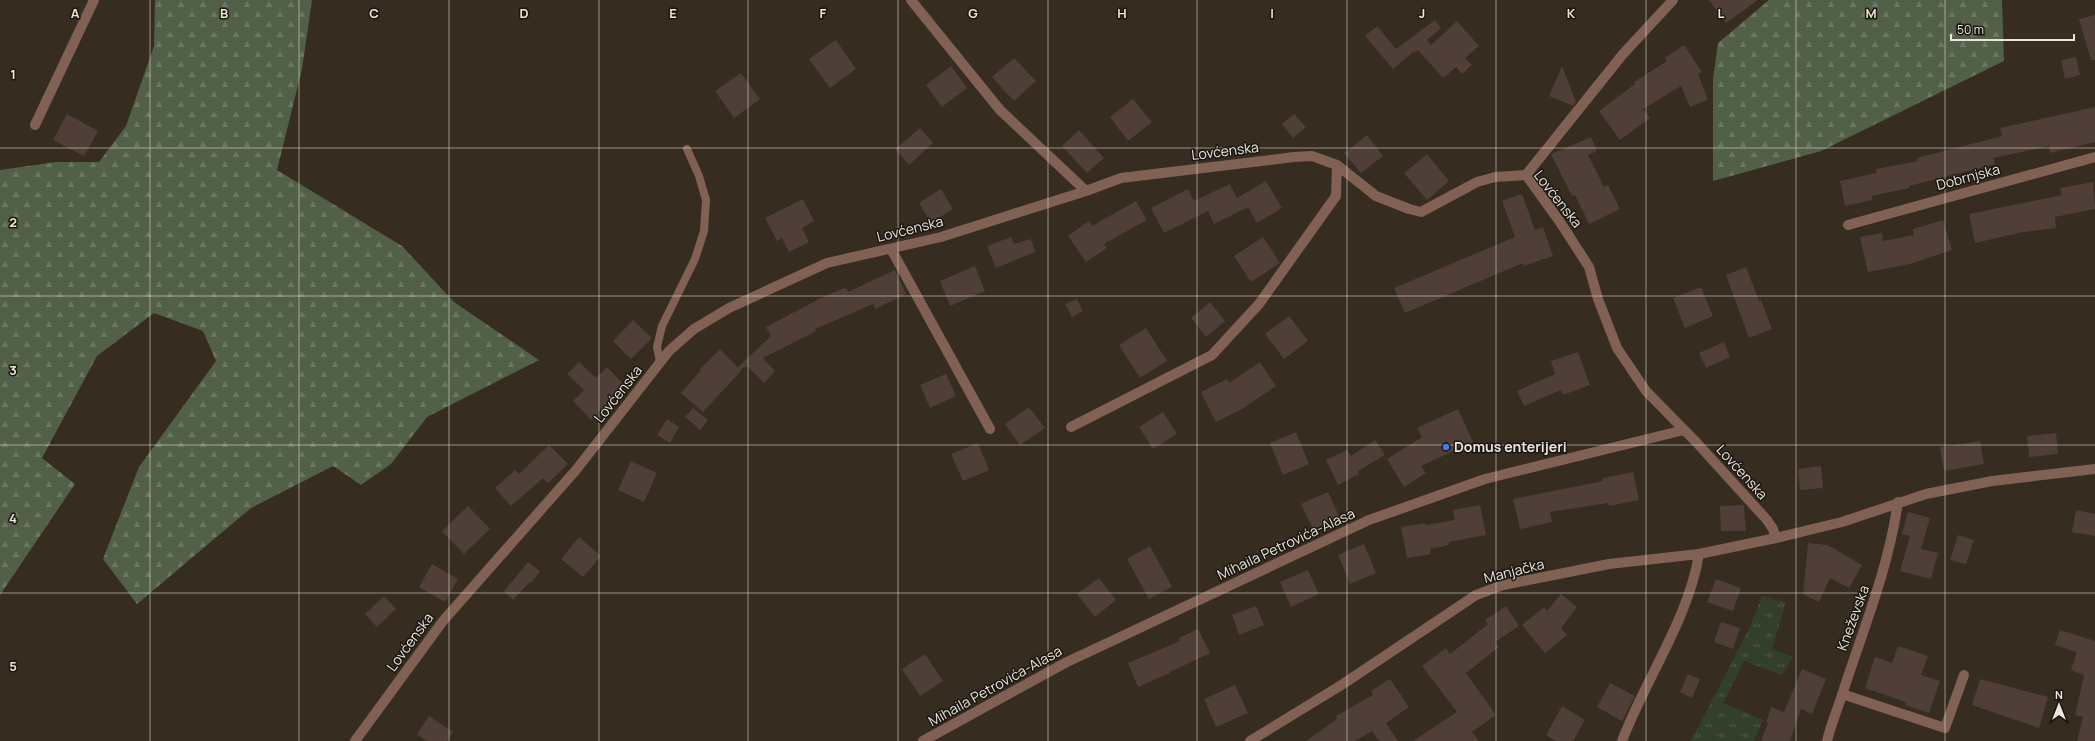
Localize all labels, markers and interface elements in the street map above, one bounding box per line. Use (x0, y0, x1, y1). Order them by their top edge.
text: A (71, 4, 80, 22)
text: B (220, 4, 228, 22)
text: C (369, 4, 379, 22)
text: D (519, 4, 529, 22)
text: E (669, 4, 677, 22)
text: F (820, 4, 827, 22)
text: G (968, 4, 978, 22)
text: H (1117, 4, 1127, 22)
text: I (1270, 4, 1274, 22)
text: J (1419, 4, 1425, 22)
text: K (1567, 4, 1576, 22)
text: L (1718, 4, 1725, 22)
text: M (1865, 4, 1877, 22)
scale bar (1951, 16, 2074, 42)
text: 50 m (1957, 21, 1984, 38)
text: 1 (10, 65, 16, 83)
street label: Lovćenska (1190, 137, 1260, 164)
street label: Dobrnjska (1934, 159, 2002, 194)
street label: Lovćenska (1530, 166, 1587, 231)
street label: Lovćenska (875, 211, 945, 246)
text: 2 (9, 213, 17, 231)
text: 3 (9, 361, 17, 379)
street label: Lovćenska (589, 361, 646, 426)
place label: Domus enterijeri (1454, 437, 1567, 456)
street label: Lovćenska (1713, 440, 1772, 503)
marker: Domus enterijeri (1441, 442, 1451, 452)
street label: Mihaila Petrovića-Alasa (1214, 503, 1358, 584)
text: 4 (9, 509, 17, 527)
street label: Manjačka (1482, 554, 1546, 587)
street label: Kneževska (1832, 582, 1873, 653)
street label: Lovćenska (382, 609, 437, 675)
street label: Mihaila Petrovića-Alasa (925, 641, 1065, 730)
text: 5 (9, 657, 17, 675)
north arrow (2039, 685, 2079, 725)
text: N (2055, 687, 2063, 702)

